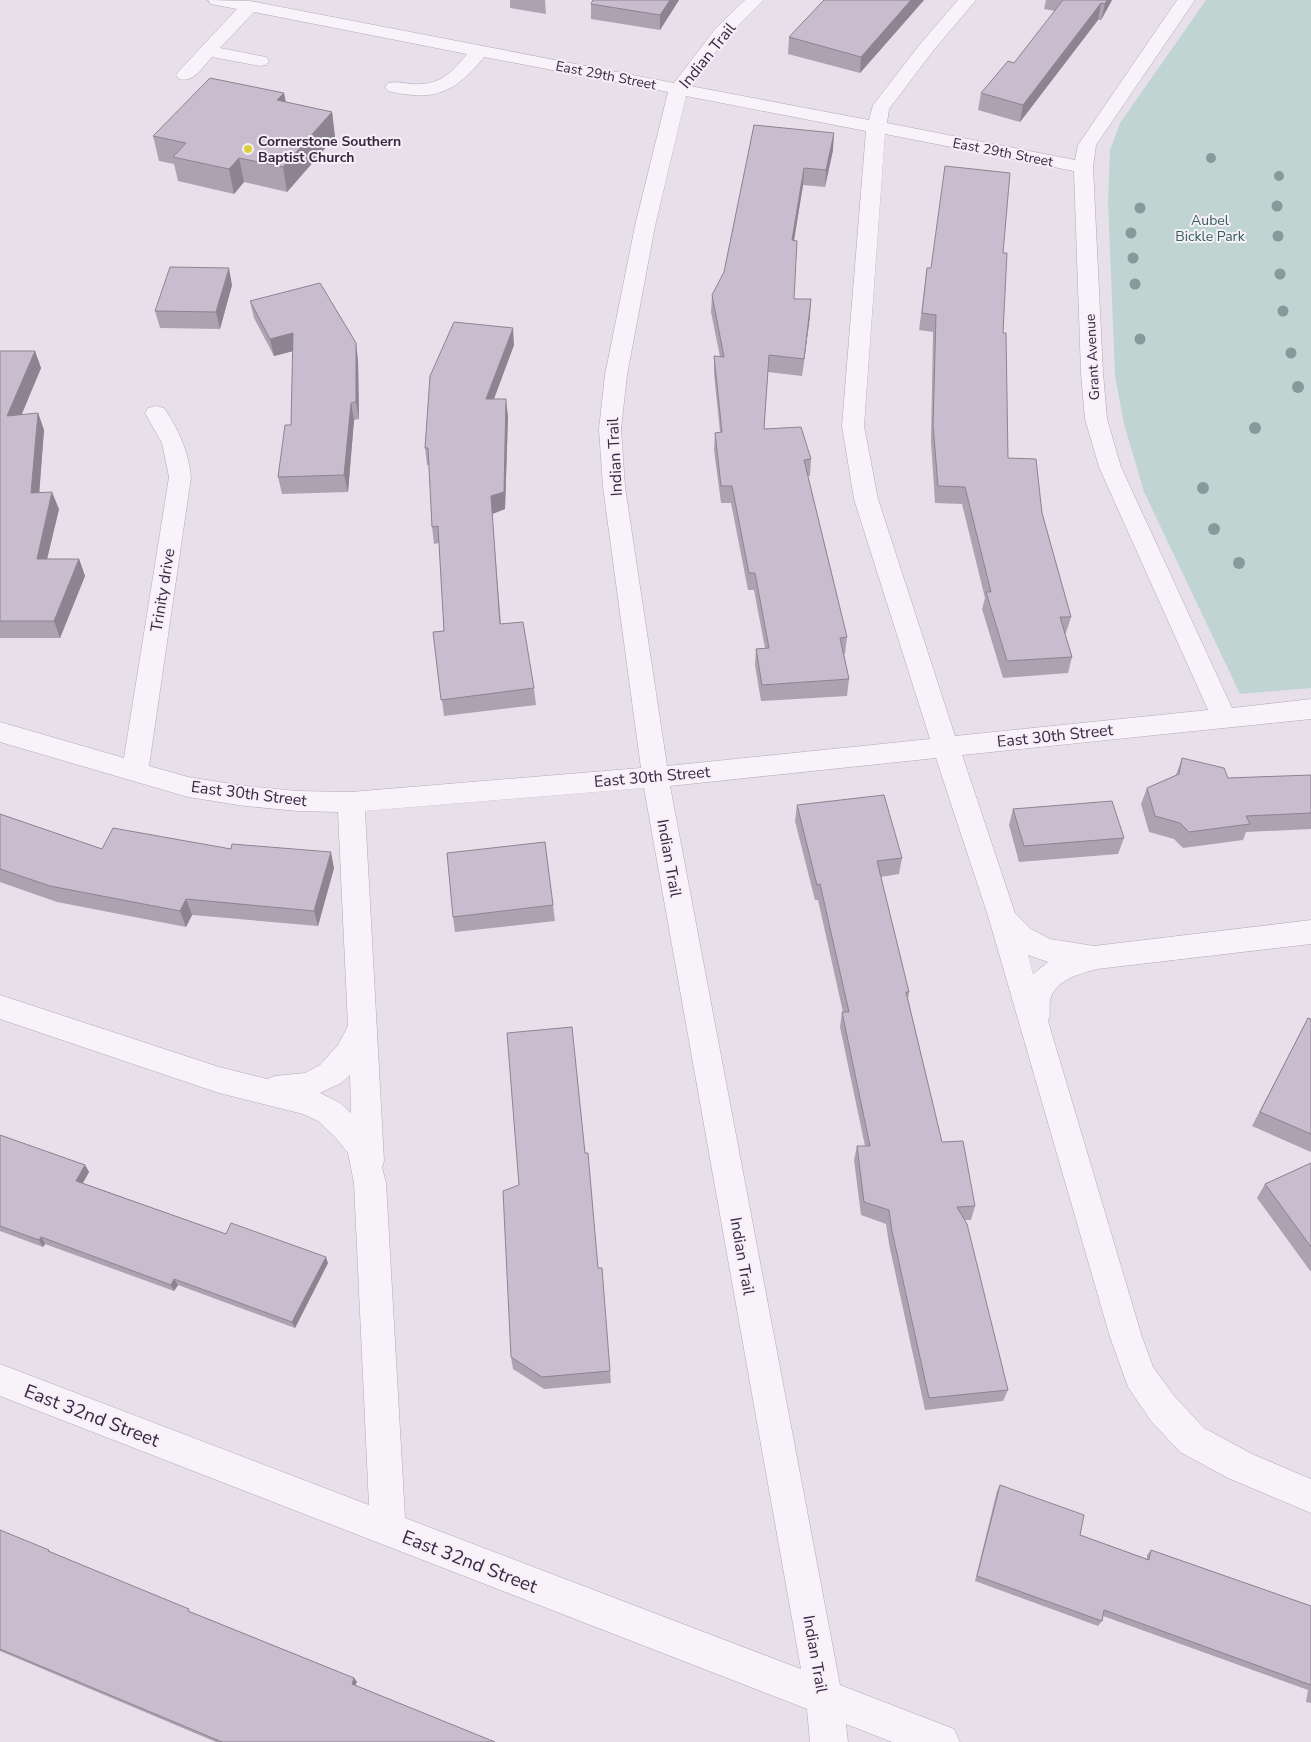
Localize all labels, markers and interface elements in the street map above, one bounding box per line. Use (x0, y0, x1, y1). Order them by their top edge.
street label: Indian Trail (674, 18, 741, 93)
street label: East 29th Street (554, 56, 658, 95)
place label: Cornerstone Southern Baptist Church (258, 132, 401, 167)
street label: East 29th Street (951, 133, 1055, 172)
marker: Cornerstone Southern Baptist Church (242, 143, 254, 155)
park label: Aubel Bickle Park (1175, 211, 1246, 246)
street label: Grant Avenue (1081, 313, 1104, 401)
street label: Indian Trail (602, 417, 628, 497)
street label: Trinity drive (146, 547, 180, 633)
street label: East 30th Street (996, 719, 1115, 753)
street label: East 30th Street (593, 761, 712, 793)
street label: East 30th Street (190, 776, 309, 812)
street label: Indian Trail (651, 817, 687, 899)
street label: Indian Trail (724, 1215, 760, 1297)
street label: East 32nd Street (20, 1378, 163, 1454)
street label: East 32nd Street (398, 1524, 541, 1600)
street label: Indian Trail (797, 1613, 833, 1695)

